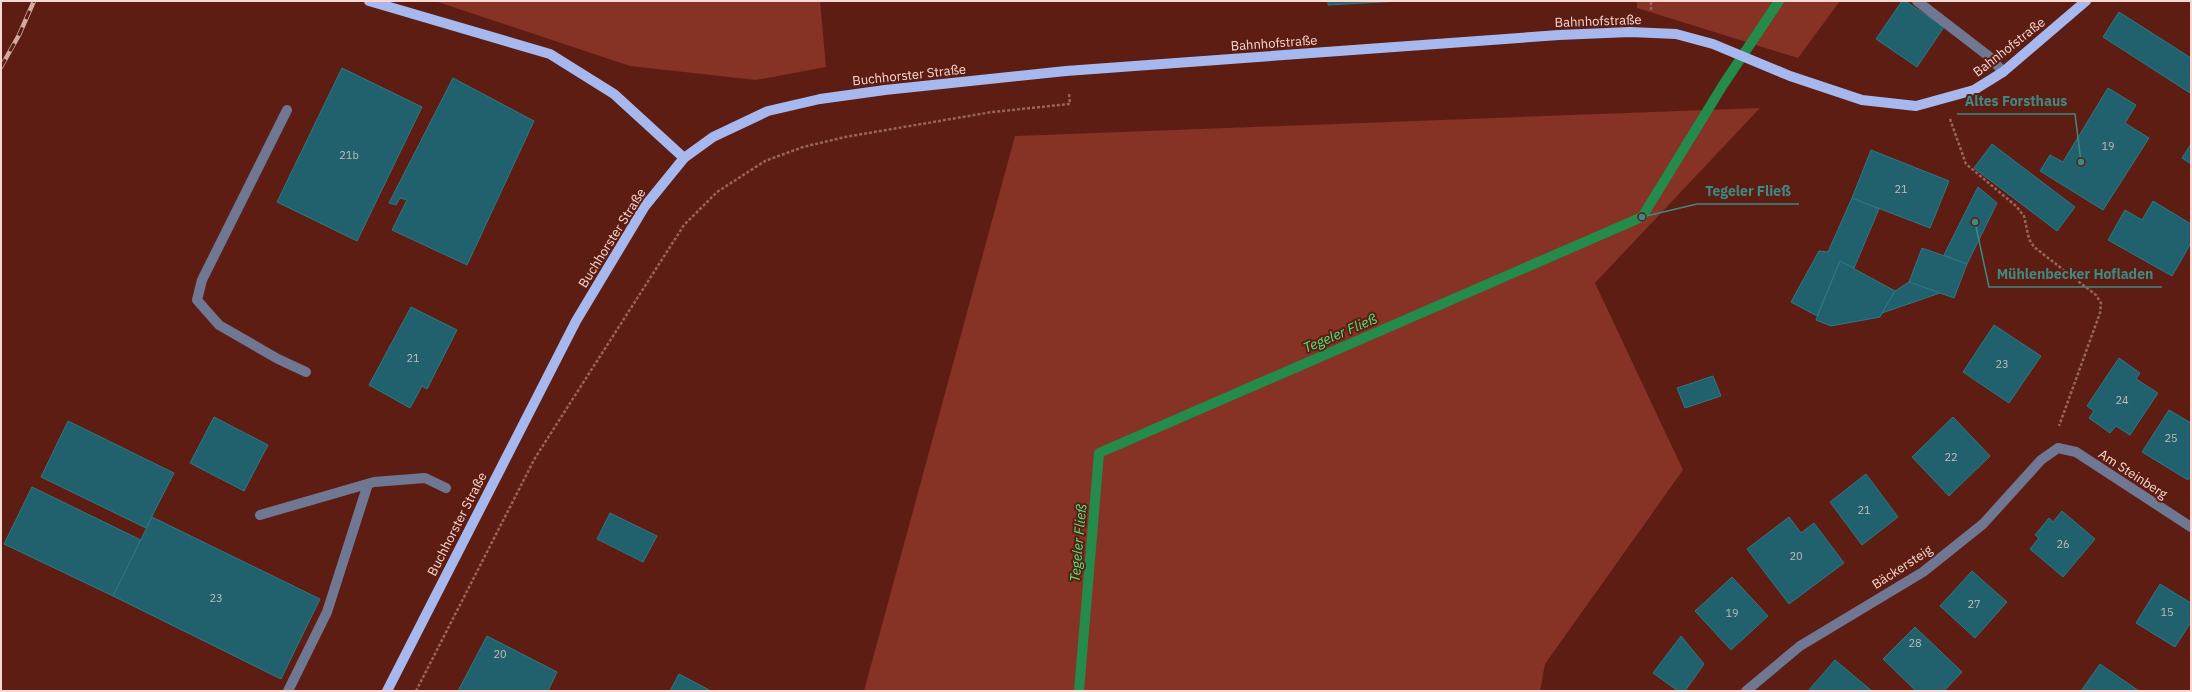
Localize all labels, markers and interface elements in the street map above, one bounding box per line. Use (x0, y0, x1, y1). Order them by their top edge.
street label: Bahnhofstraße (1554, 11, 1642, 31)
street label: Bahnhofstraße (1970, 14, 2048, 80)
street label: Bahnhofstraße (1230, 31, 1318, 55)
street label: Buchhorster Straße (851, 61, 967, 89)
callout: Altes Forsthaus (1957, 88, 2075, 114)
text: Altes Forsthaus (1965, 92, 2067, 110)
house number: 19 (2101, 139, 2115, 153)
house number: 21b (339, 148, 359, 162)
callout: Tegeler Fließ (1697, 178, 1799, 204)
text: Tegeler Fließ (1705, 182, 1791, 200)
house number: 21 (1894, 182, 1908, 196)
street label: Buchhorster Straße (575, 185, 649, 291)
callout: Mühlenbecker Hofladen (1989, 261, 2162, 287)
text: Mühlenbecker Hofladen (1997, 265, 2153, 283)
water label: Tegeler Fließ (1300, 309, 1380, 357)
house number: 21 (406, 351, 420, 365)
house number: 23 (1995, 357, 2009, 371)
house number: 24 (2115, 393, 2129, 407)
house number: 25 (2164, 431, 2178, 445)
street label: Am Steinberg (2095, 445, 2171, 503)
house number: 22 (1944, 450, 1958, 464)
street label: Buchhorster Straße (424, 469, 490, 579)
water label: Tegeler Fließ (1066, 503, 1090, 583)
house number: 21 (1857, 503, 1871, 517)
house number: 26 (2056, 537, 2070, 551)
street label: Bäckersteig (1869, 541, 1935, 593)
house number: 20 (1789, 549, 1803, 563)
house number: 23 (209, 591, 223, 605)
house number: 27 (1967, 597, 1981, 611)
house number: 15 (2160, 605, 2174, 619)
house number: 19 (1725, 606, 1739, 620)
house number: 28 (1908, 636, 1922, 650)
house number: 20 (493, 647, 507, 661)

